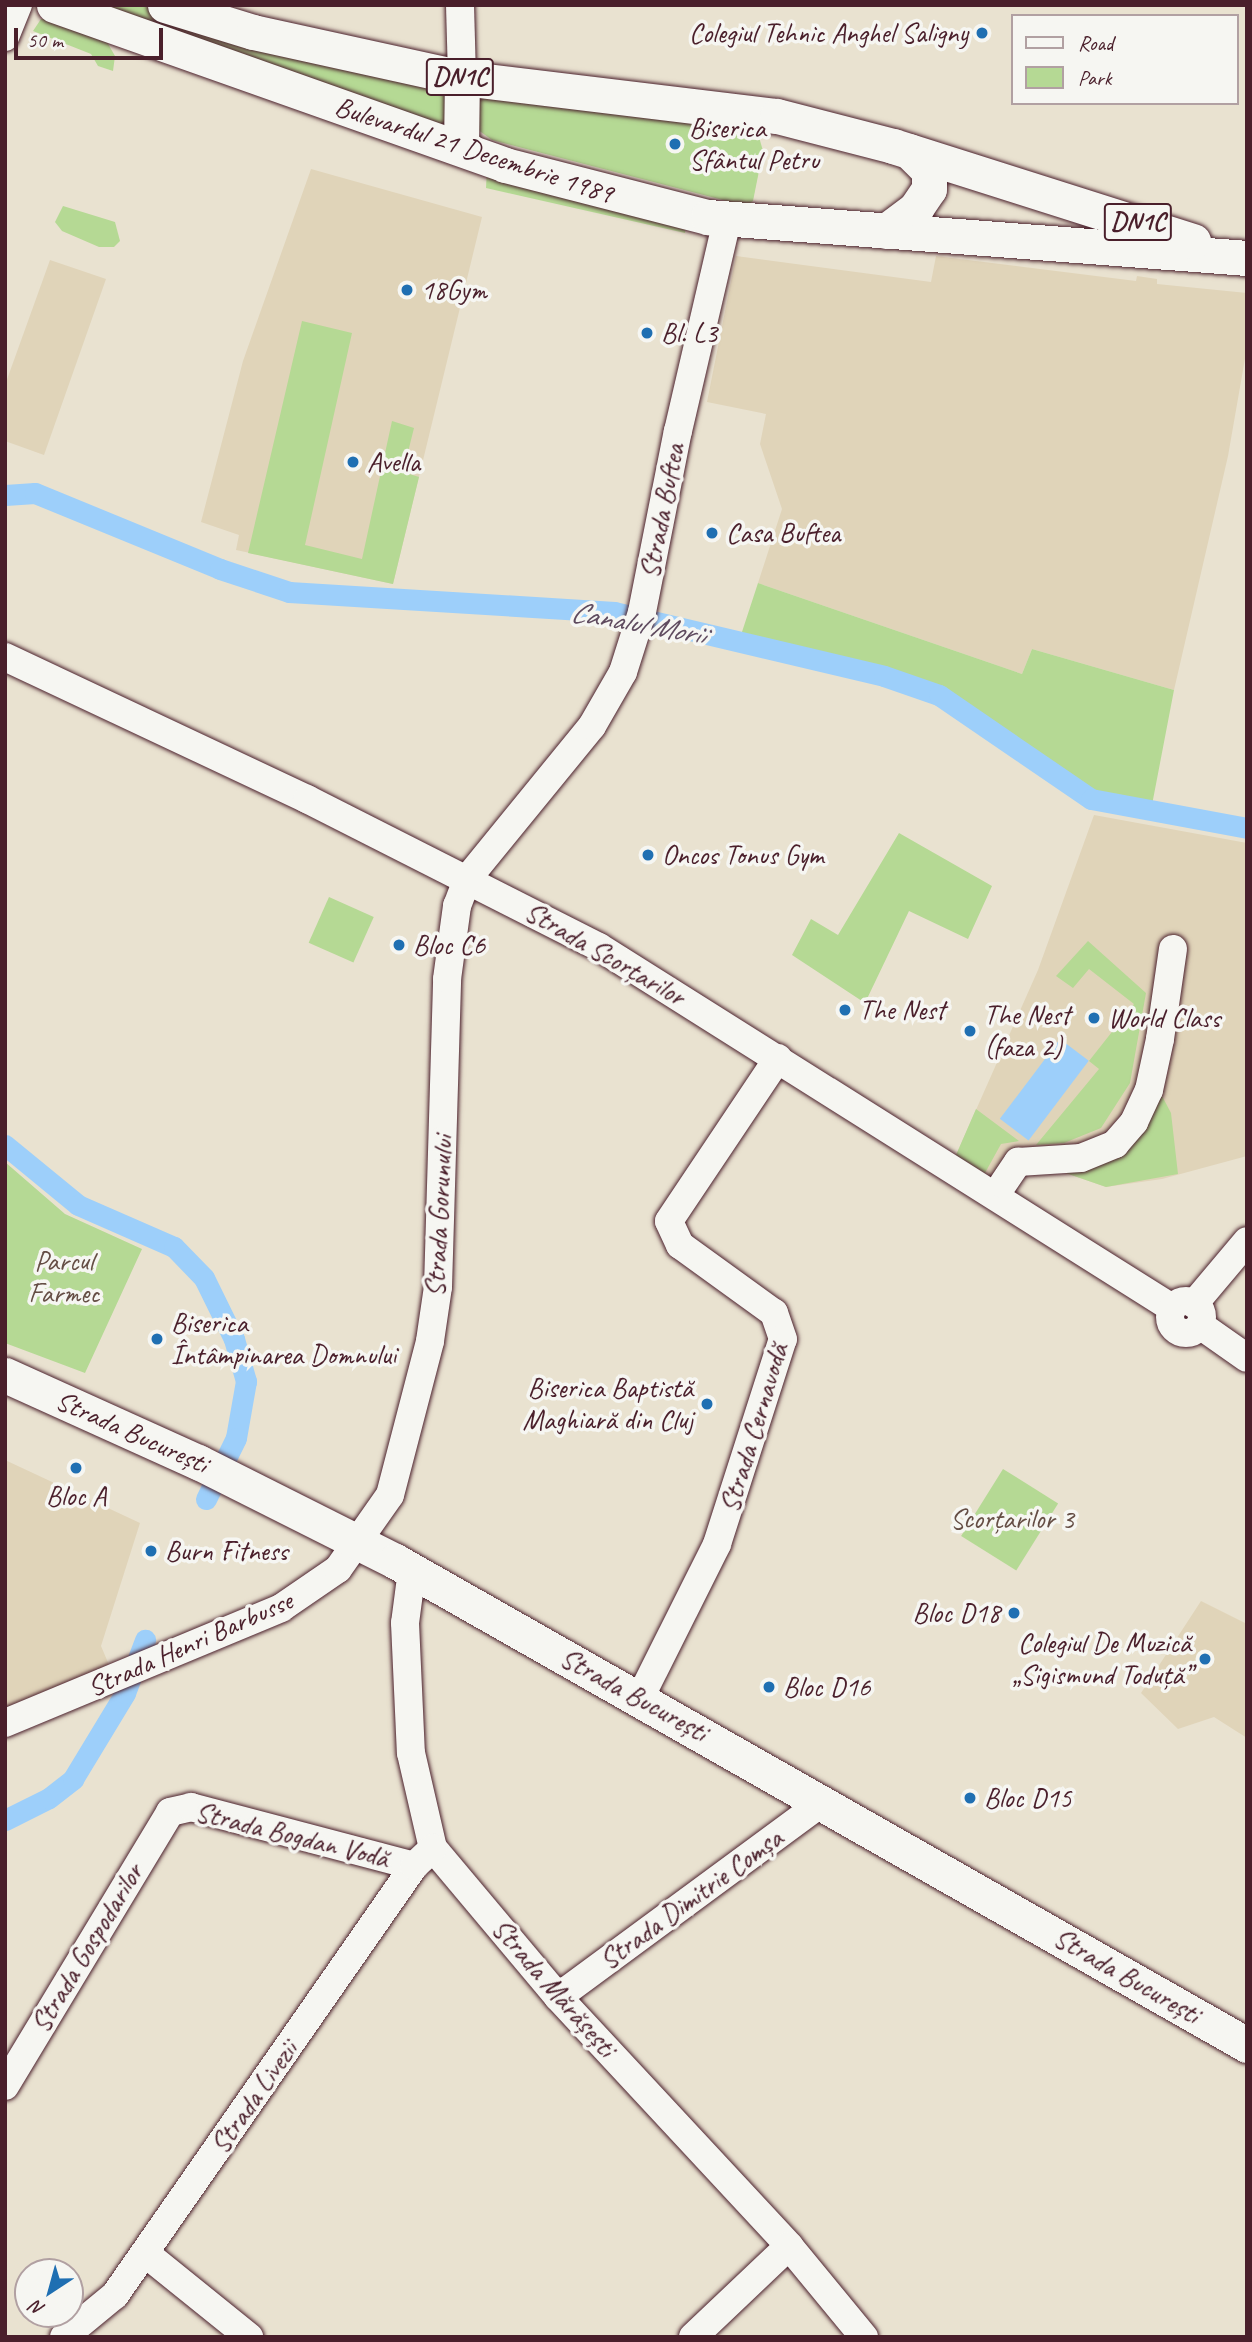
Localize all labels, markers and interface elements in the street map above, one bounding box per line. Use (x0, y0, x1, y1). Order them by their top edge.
scale bar (18, 14, 166, 58)
legend (1010, 14, 1238, 105)
place label: Colegiul Tehnic Anghel Saligny (689, 16, 968, 50)
marker: Colegiul Tehnic Anghel Saligny (974, 25, 990, 41)
text: 50 m (27, 27, 63, 53)
text: Road (1078, 30, 1113, 56)
road number: DN1C (425, 54, 495, 100)
text: Park (1078, 65, 1111, 91)
street label: Bulevardul 21 Decembrie 1989 (331, 89, 617, 211)
place label: Biserica Sfântul Petru (689, 111, 819, 177)
marker: Biserica Sfântul Petru (667, 136, 683, 152)
road number: DN1C (1103, 200, 1173, 244)
place label: 18Gym (421, 273, 487, 307)
marker: 18Gym (399, 282, 415, 298)
place label: Bl. L3 (661, 316, 717, 350)
marker: Bl. L3 (639, 325, 655, 341)
street label: Strada Buftea (632, 441, 692, 581)
place label: Avella (367, 445, 420, 479)
marker: Avella (345, 454, 361, 470)
place label: Casa Buftea (726, 516, 841, 550)
marker: Casa Buftea (704, 525, 720, 541)
water label: Canalul Morii (568, 594, 708, 652)
place label: Oncos Tonus Gym (662, 838, 824, 872)
marker: Oncos Tonus Gym (640, 847, 656, 863)
street label: Strada Scorțarilor (519, 895, 691, 1013)
place label: Bloc C6 (413, 928, 485, 962)
marker: Bloc C6 (391, 937, 407, 953)
place label: The Nest (859, 993, 946, 1027)
place label: The Nest (faza 2) (984, 998, 1071, 1064)
place label: World Class (1108, 1001, 1220, 1035)
marker: The Nest (837, 1002, 853, 1018)
marker: World Class (1086, 1010, 1102, 1026)
marker: The Nest (faza 2) (962, 1023, 978, 1039)
street label: Strada Gorunului (418, 1134, 460, 1298)
park label: Parcul Farmec (29, 1244, 99, 1310)
place label: Biserica Întâmpinarea Domnului (171, 1306, 395, 1372)
marker: Biserica Întâmpinarea Domnului (149, 1331, 165, 1347)
street label: Strada Cernavodă (713, 1340, 795, 1516)
place label: Biserica Baptistă Maghiară din Cluj (522, 1371, 693, 1437)
street label: Strada București (51, 1383, 213, 1481)
marker: Biserica Baptistă Maghiară din Cluj (699, 1396, 715, 1412)
marker: Bloc A (68, 1460, 84, 1476)
place label: Bloc A (46, 1479, 106, 1513)
park label: Scorțarilor 3 (950, 1502, 1074, 1536)
place label: Burn Fitness (165, 1534, 288, 1568)
marker: Burn Fitness (143, 1543, 159, 1559)
street label: Strada Henri Barbusse (82, 1584, 298, 1704)
place label: Bloc D18 (913, 1596, 1000, 1630)
marker: Bloc D18 (1006, 1605, 1022, 1621)
place label: Colegiul De Muzică „Sigismund Toduță” (1012, 1626, 1191, 1692)
street label: Strada București (554, 1641, 714, 1749)
marker: Colegiul De Muzică „Sigismund Toduță” (1197, 1651, 1213, 1667)
place label: Bloc D16 (783, 1670, 870, 1704)
marker: Bloc D16 (761, 1679, 777, 1695)
place label: Bloc D15 (984, 1781, 1071, 1815)
marker: Bloc D15 (962, 1790, 978, 1806)
street label: Strada Bogdan Vodă (192, 1795, 392, 1875)
street label: Strada Dimitrie Comșa (593, 1821, 789, 1977)
street label: Strada Gospodarilor (23, 1858, 151, 2038)
street label: Strada Mărășești (485, 1912, 623, 2064)
street label: Strada București (1048, 1921, 1206, 2031)
street label: Strada Livezii (203, 2034, 305, 2160)
north arrow (14, 2258, 84, 2328)
text: N (26, 2295, 50, 2322)

